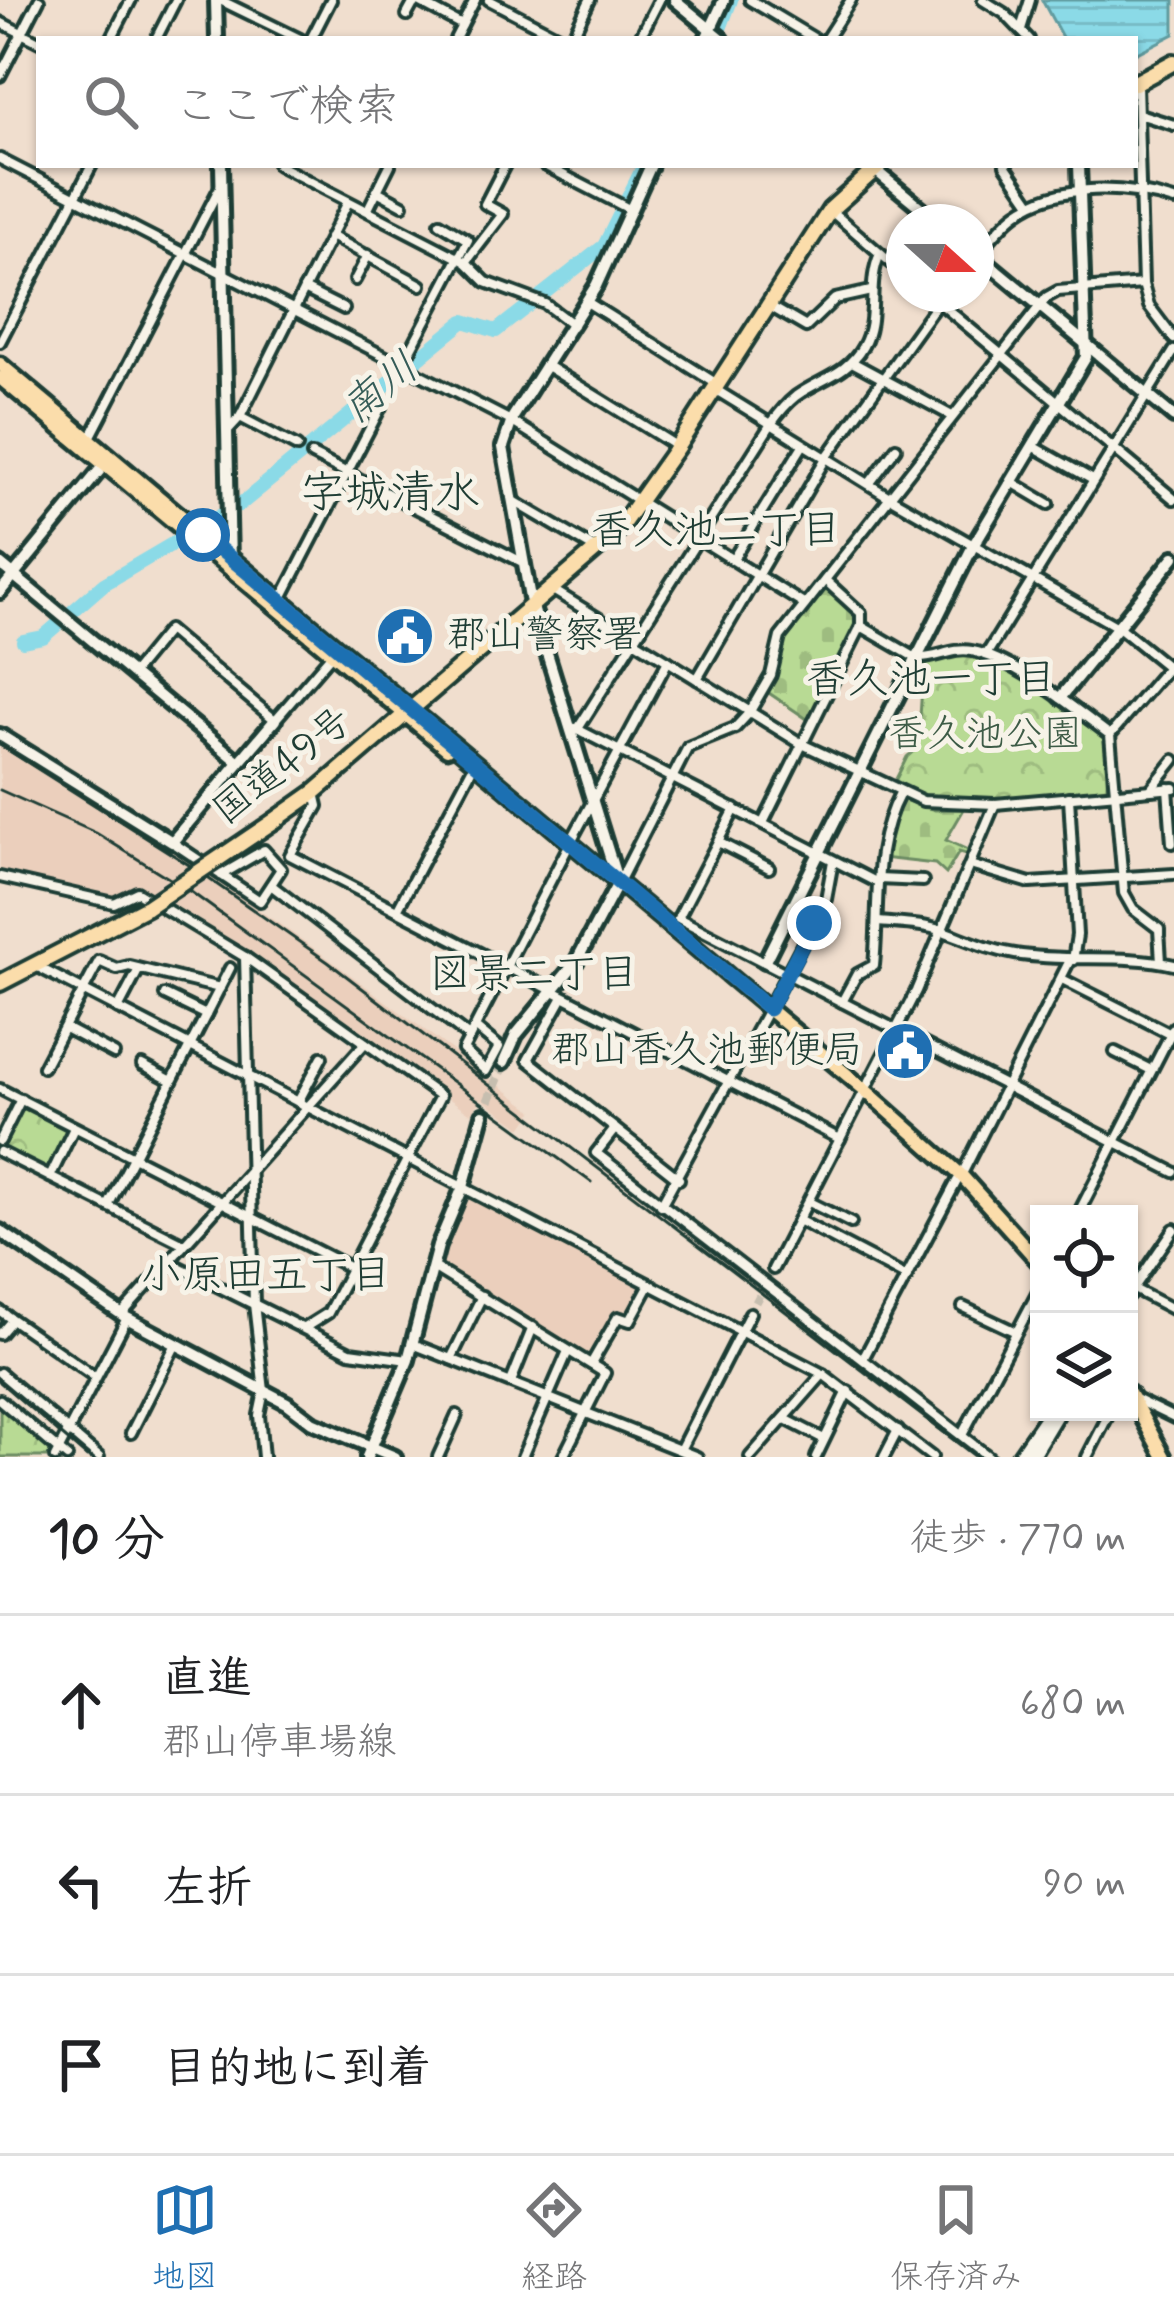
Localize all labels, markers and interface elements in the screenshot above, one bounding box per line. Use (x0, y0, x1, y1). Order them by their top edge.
search box (36, 36, 1138, 168)
icon: search (78, 69, 144, 135)
text: ここで検索 (174, 78, 399, 137)
north arrow (886, 204, 994, 312)
water label: 南川 (331, 341, 431, 437)
district label: 字城清水 (300, 465, 480, 524)
district label: 香久池二丁目 (590, 504, 842, 559)
route start (176, 508, 230, 562)
public building icon: 郡山警察署 (374, 605, 436, 667)
place label: 郡山警察署 (447, 611, 642, 662)
district label: 香久池一丁目 (805, 653, 1057, 708)
street label: 国道49号 (203, 697, 363, 837)
park label: 香久池公園 (887, 710, 1083, 761)
route end (787, 896, 841, 950)
district label: 図景二丁目 (429, 948, 639, 1003)
public building icon: 郡山香久池郵便局 (874, 1020, 936, 1082)
place label: 郡山香久池郵便局 (551, 1026, 863, 1077)
map controls (1030, 1205, 1138, 1421)
button: locate (1030, 1205, 1138, 1313)
district label: 小原田五丁目 (140, 1249, 392, 1304)
button: layers (1030, 1313, 1138, 1421)
text: 10 分 (48, 1508, 165, 1574)
text: 徒歩 · 770 m (910, 1514, 1126, 1565)
text: 直進 (162, 1650, 252, 1709)
icon: ahead (48, 1672, 114, 1738)
text: 680 m (1020, 1679, 1126, 1730)
text: 郡山停車場線 (162, 1718, 396, 1769)
icon: left (48, 1852, 114, 1918)
text: 90 m (1043, 1859, 1126, 1910)
text: 左折 (162, 1860, 252, 1919)
icon: arrive (48, 2032, 114, 2098)
text: 目的地に到着 (162, 2040, 432, 2099)
tab: 地図 (152, 2177, 218, 2300)
tab: 経路 (521, 2177, 587, 2300)
tab: 保存済み (890, 2177, 1022, 2300)

